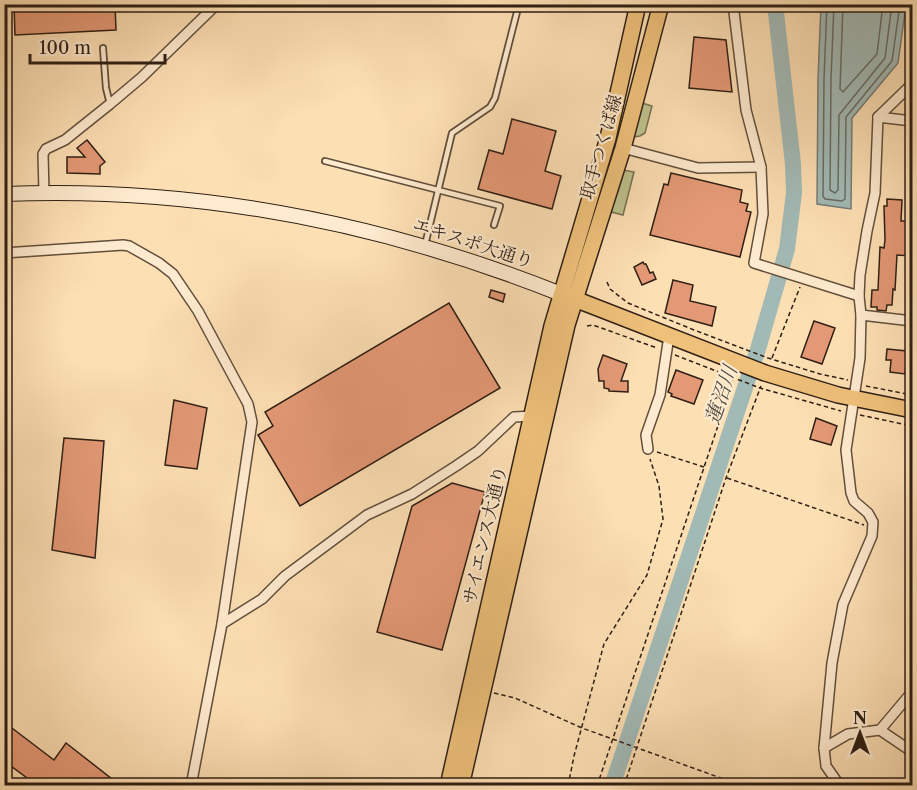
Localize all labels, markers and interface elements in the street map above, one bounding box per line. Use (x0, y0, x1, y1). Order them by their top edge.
scale bar (30, 27, 165, 65)
text: 100 m (39, 37, 91, 59)
street label: 取手つくば線 (576, 92, 626, 202)
street label: エキスポ大通り (410, 213, 536, 273)
water label: 蓮沼川 (700, 361, 743, 427)
street label: サイエンス大通り (458, 464, 512, 606)
north arrow (830, 703, 890, 763)
text: N (853, 708, 867, 728)

